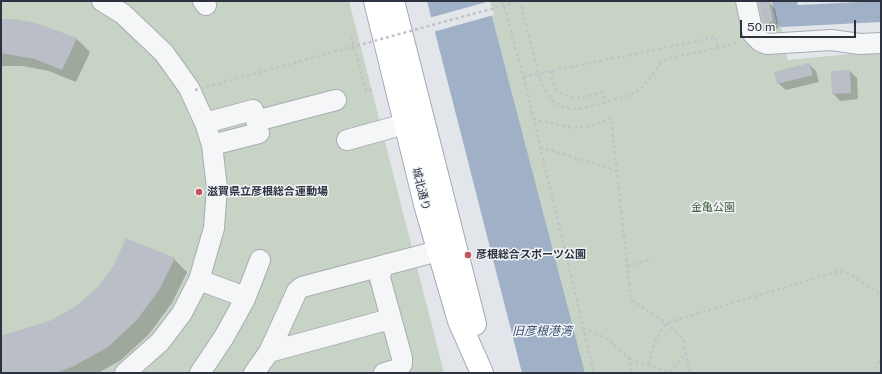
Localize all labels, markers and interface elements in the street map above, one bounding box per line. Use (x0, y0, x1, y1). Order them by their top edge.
scale bar (742, 12, 858, 38)
text: 50 m (747, 20, 775, 34)
street label: 城北通り (409, 166, 433, 212)
place label: 滋賀県立彦根総合運動場 (207, 185, 328, 199)
marker: 滋賀県立彦根総合運動場 (194, 187, 204, 197)
park label: 金亀公園 (691, 201, 735, 215)
place label: 彦根総合スポーツ公園 (476, 248, 586, 262)
marker: 彦根総合スポーツ公園 (463, 250, 473, 260)
water label: 旧彦根港湾 (512, 324, 572, 338)

